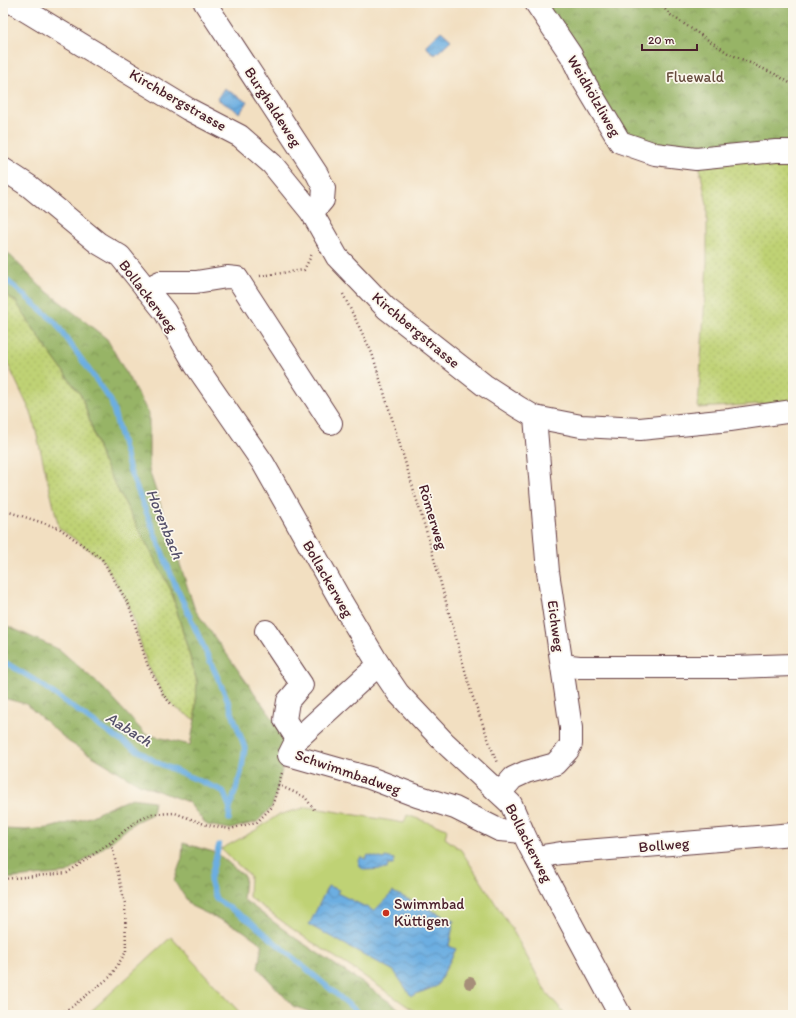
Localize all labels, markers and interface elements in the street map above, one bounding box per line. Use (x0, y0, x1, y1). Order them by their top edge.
scale bar (642, 26, 697, 52)
text: 20 m (648, 33, 675, 47)
street label: Weidhölzliweg (563, 52, 625, 140)
street label: Burghaldeweg (241, 64, 306, 151)
street label: Kirchbergstrasse (126, 65, 230, 135)
park label: Fluewald (666, 68, 725, 86)
street label: Bollackerweg (115, 256, 181, 336)
street label: Kirchbergstrasse (368, 288, 464, 372)
street label: Römerweg (415, 482, 452, 552)
water label: Horenbach (142, 486, 188, 563)
street label: Bollackerweg (299, 537, 357, 621)
street label: Eichweg (543, 599, 569, 653)
water label: Aabach (103, 708, 156, 751)
street label: Schwimmbadweg (293, 745, 403, 799)
street label: Bollackerweg (501, 801, 557, 886)
street label: Bollweg (638, 834, 690, 856)
place label: Swimmbad Küttigen (394, 895, 464, 930)
marker: Swimmbad Küttigen (381, 908, 391, 918)

